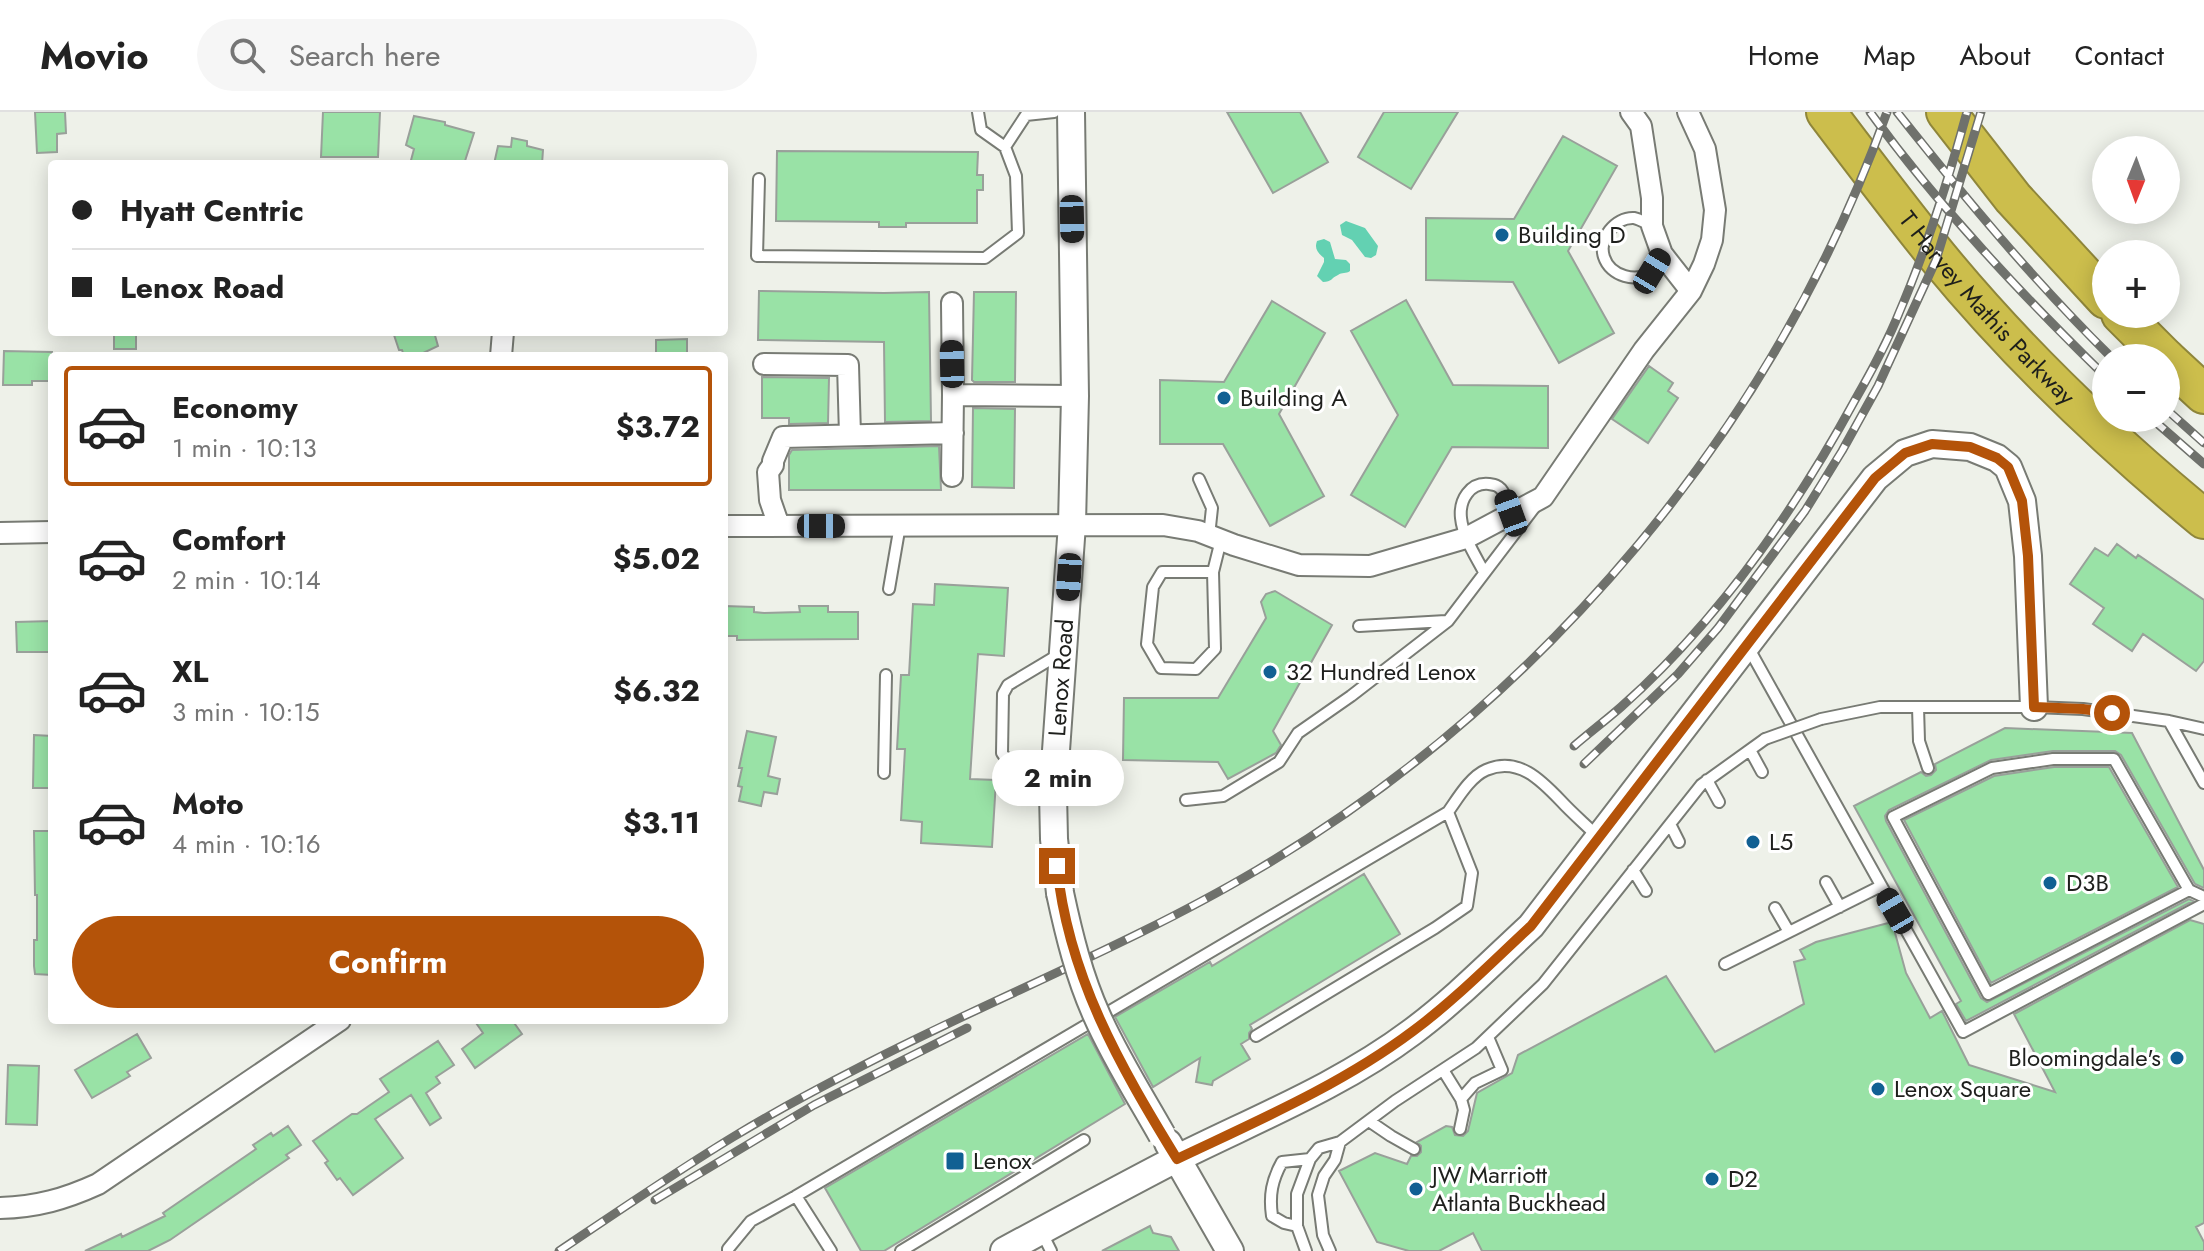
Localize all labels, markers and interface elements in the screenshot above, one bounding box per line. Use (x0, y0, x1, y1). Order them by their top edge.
search box (197, 19, 757, 91)
text: Movio (40, 28, 149, 83)
icon: search (225, 33, 269, 77)
text: Search here (289, 34, 440, 77)
text: Home (1748, 35, 1819, 76)
text: Map (1863, 35, 1915, 76)
text: About (1959, 35, 2031, 76)
text: Contact (2075, 35, 2164, 76)
north arrow (2092, 136, 2180, 224)
map controls (2092, 136, 2180, 432)
text: Hyatt Centric (120, 189, 304, 232)
car (1060, 195, 1084, 243)
street label: T Harvey Mathis Parkway (1891, 204, 2084, 413)
place label: Building D (1518, 217, 1625, 252)
marker: Building D (1493, 226, 1511, 244)
button: + (2092, 240, 2180, 328)
car (1629, 244, 1675, 298)
text: Lenox Road (120, 266, 284, 309)
car (940, 340, 964, 388)
button: − (2092, 344, 2180, 432)
place label: Building A (1240, 380, 1347, 415)
text: Economy (172, 386, 298, 429)
marker: Building A (1215, 389, 1233, 407)
icon: car (76, 390, 148, 462)
text: $3.72 (616, 405, 700, 448)
text: 1 min · 10:13 (172, 429, 317, 467)
car (1492, 486, 1530, 540)
car (797, 514, 845, 538)
text: Comfort (172, 518, 285, 561)
icon: car (76, 522, 148, 594)
text: $5.02 (613, 537, 700, 580)
car (1055, 552, 1083, 602)
text: 2 min · 10:14 (172, 561, 321, 599)
street label: Lenox Road (1039, 618, 1082, 738)
text: XL (172, 650, 208, 693)
icon: car (76, 654, 148, 726)
place label: 32 Hundred Lenox (1286, 654, 1477, 689)
marker: 32 Hundred Lenox (1261, 663, 1279, 681)
text: $6.32 (613, 669, 700, 712)
text: 3 min · 10:15 (172, 693, 320, 731)
route start (2094, 695, 2130, 731)
callout: 2 min (991, 750, 1123, 806)
text: 2 min (1024, 759, 1092, 797)
text: Moto (172, 782, 244, 825)
icon: car (76, 786, 148, 858)
text: $3.11 (623, 801, 700, 844)
place label: L5 (1769, 824, 1793, 859)
text: 4 min · 10:16 (172, 825, 321, 863)
marker: L5 (1744, 833, 1762, 851)
route end (1039, 848, 1075, 884)
place label: D3B (2066, 865, 2109, 900)
marker: D3B (2041, 874, 2059, 892)
car (1873, 884, 1917, 938)
button: Confirm (72, 916, 704, 1008)
place label: Bloomingdale's (2008, 1040, 2161, 1075)
marker: Bloomingdale's (2168, 1049, 2186, 1067)
place label: Lenox Square (1894, 1071, 2031, 1106)
marker: Lenox Square (1869, 1080, 1887, 1098)
place label: Lenox (973, 1143, 1033, 1178)
marker: Lenox (944, 1150, 966, 1172)
place label: JW Marriott Atlanta Buckhead (1429, 1157, 1606, 1220)
place label: D2 (1728, 1161, 1758, 1196)
marker: D2 (1703, 1170, 1721, 1188)
marker: JW Marriott Atlanta Buckhead (1407, 1180, 1425, 1198)

